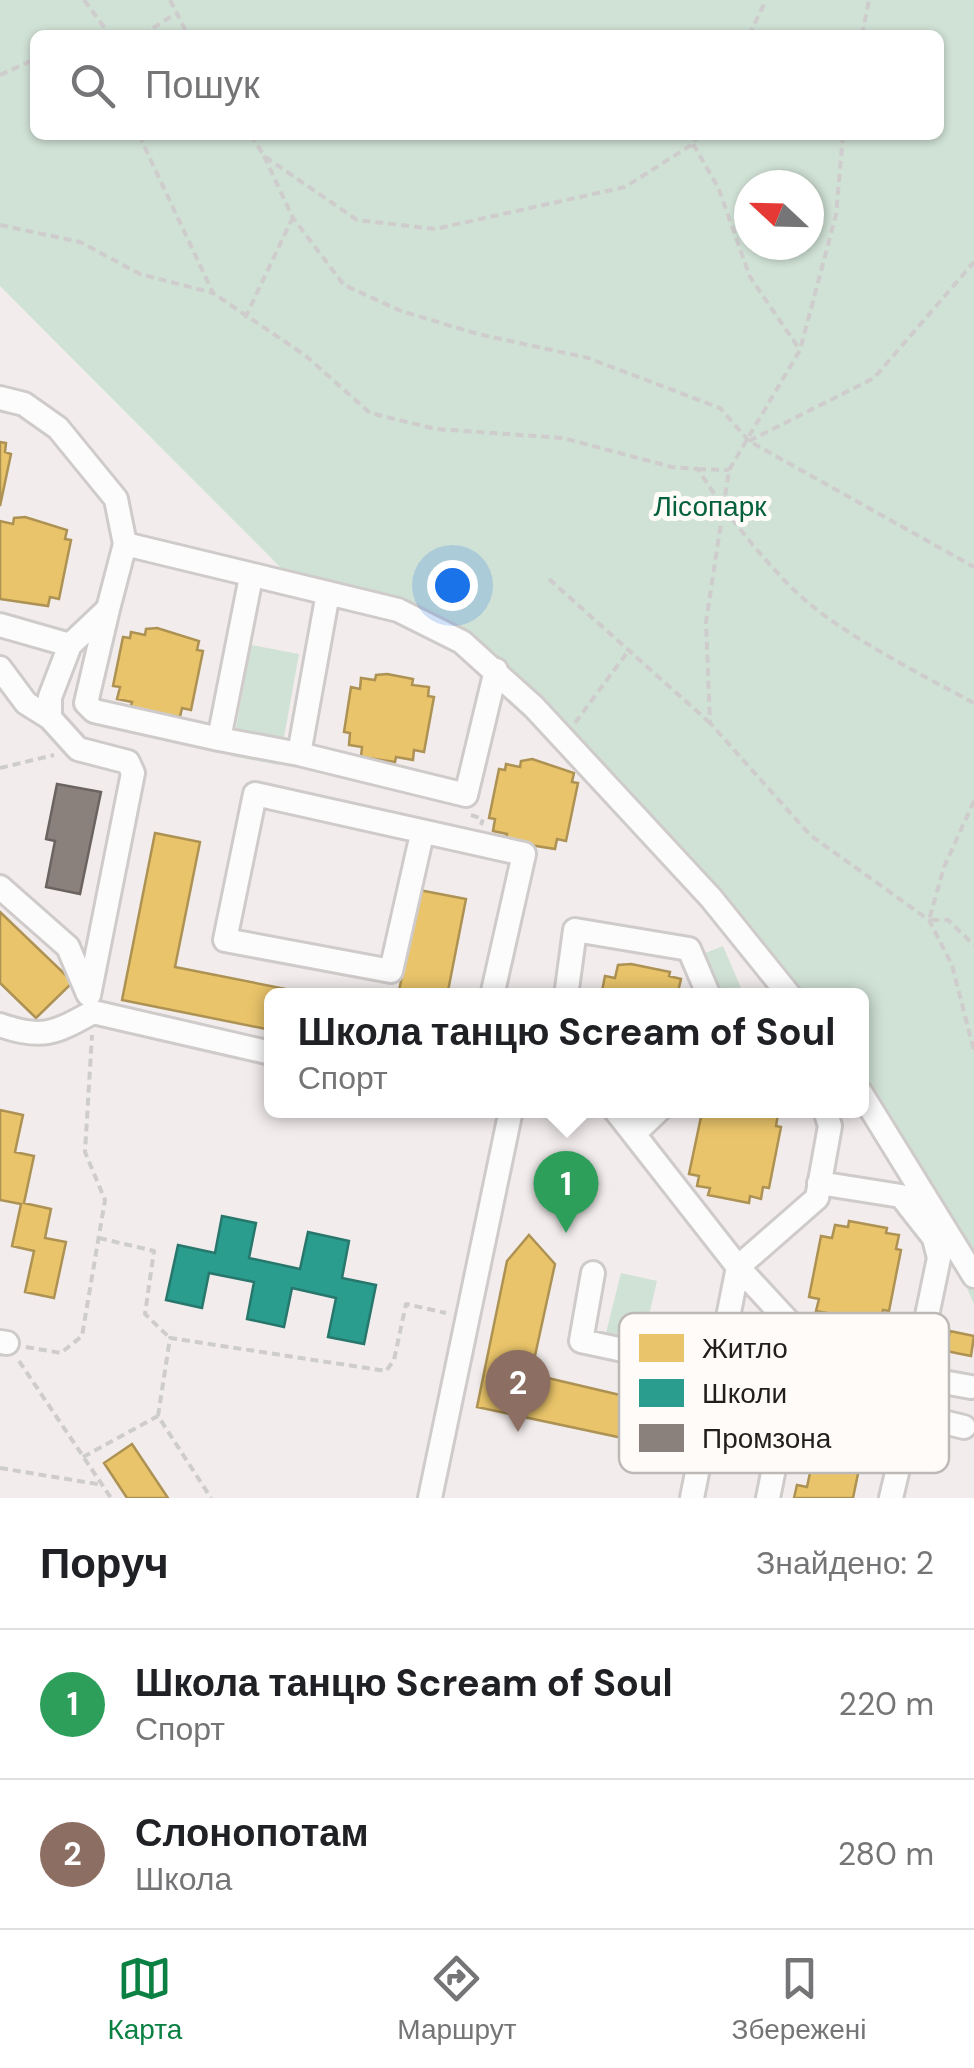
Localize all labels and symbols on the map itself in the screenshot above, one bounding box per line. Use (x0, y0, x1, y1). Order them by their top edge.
north arrow (734, 170, 824, 260)
park label: Лісопарк (653, 488, 767, 525)
your location (427, 560, 478, 611)
pin: 1 (534, 1150, 598, 1233)
legend (619, 1313, 949, 1473)
text: Житло (702, 1330, 788, 1367)
pin: 2 (486, 1350, 550, 1432)
text: Школи (702, 1375, 787, 1412)
text: Промзона (702, 1420, 832, 1457)

